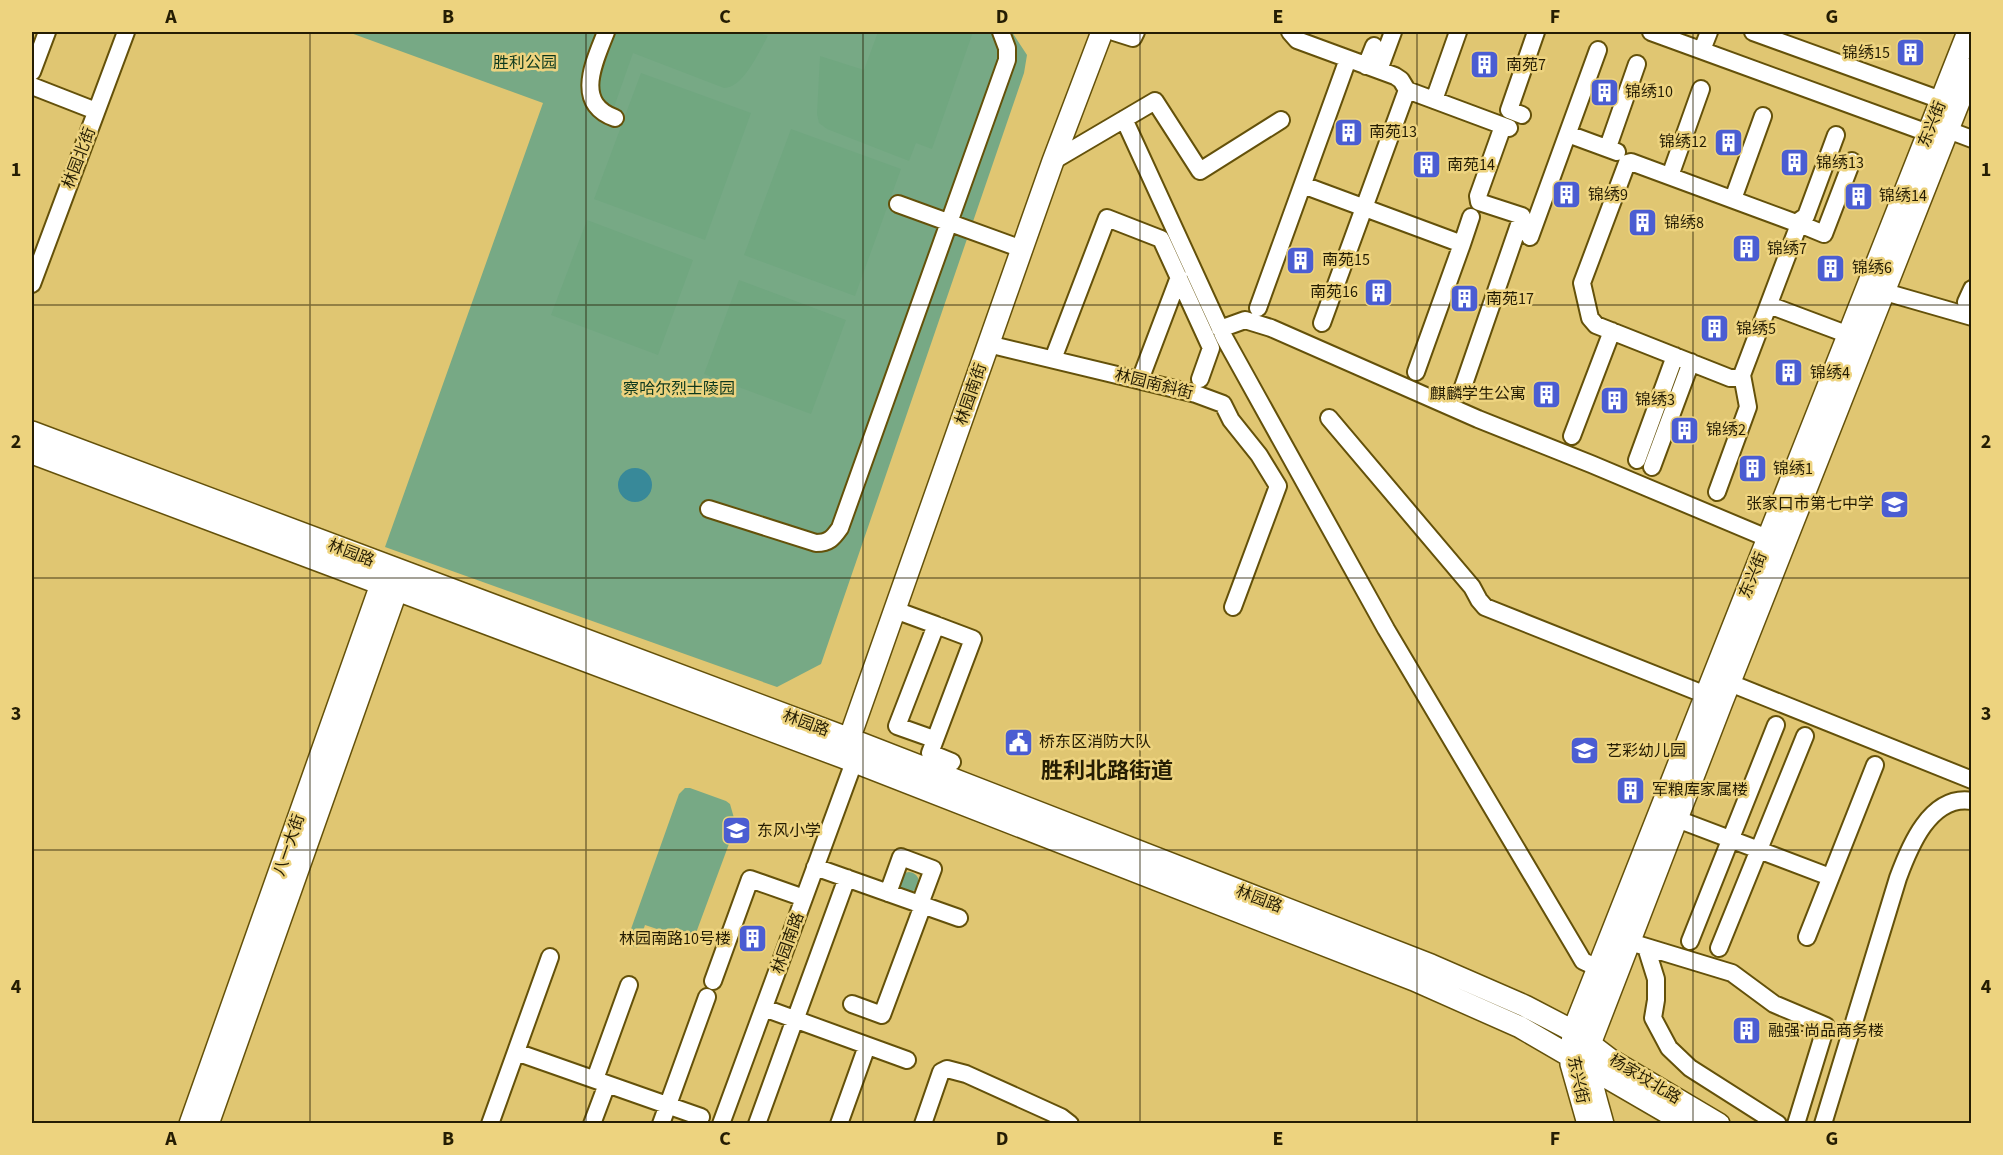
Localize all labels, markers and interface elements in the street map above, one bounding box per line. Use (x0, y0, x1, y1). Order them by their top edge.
text: A (164, 3, 177, 31)
text: B (442, 3, 454, 31)
text: C (719, 3, 731, 31)
text: D (996, 3, 1008, 31)
text: E (1273, 3, 1283, 31)
text: F (1550, 3, 1560, 31)
text: G (1826, 3, 1838, 31)
building icon: 锦绣15 (1895, 37, 1927, 69)
place label: 锦绣15 (1842, 42, 1890, 64)
building icon: 南苑7 (1469, 49, 1501, 81)
park label: 胜利公园 (493, 52, 557, 74)
place label: 南苑7 (1506, 54, 1546, 76)
building icon: 锦绣10 (1588, 76, 1620, 108)
place label: 锦绣10 (1625, 81, 1673, 103)
street label: 东兴街 (1913, 98, 1951, 150)
building icon: 南苑13 (1332, 116, 1364, 148)
place label: 南苑13 (1369, 121, 1417, 143)
street label: 林园北街 (57, 124, 101, 192)
building icon: 锦绣12 (1712, 126, 1744, 158)
place label: 锦绣12 (1659, 131, 1707, 153)
building icon: 锦绣13 (1779, 147, 1811, 179)
building icon: 南苑14 (1410, 149, 1442, 181)
place label: 锦绣13 (1816, 152, 1864, 174)
place label: 南苑14 (1447, 154, 1495, 176)
text: 1 (11, 156, 21, 184)
text: 1 (1981, 156, 1991, 184)
building icon: 锦绣9 (1551, 179, 1583, 211)
building icon: 锦绣14 (1842, 180, 1874, 212)
place label: 锦绣9 (1588, 184, 1628, 206)
place label: 锦绣14 (1879, 185, 1927, 207)
building icon: 锦绣8 (1627, 207, 1659, 239)
place label: 锦绣8 (1664, 212, 1704, 234)
building icon: 锦绣7 (1730, 233, 1762, 265)
place label: 锦绣7 (1767, 238, 1807, 260)
building icon: 南苑15 (1285, 244, 1317, 276)
place label: 南苑15 (1322, 249, 1370, 271)
building icon: 锦绣6 (1815, 252, 1847, 284)
place label: 锦绣6 (1852, 257, 1892, 279)
building icon: 南苑16 (1363, 276, 1395, 308)
place label: 南苑16 (1310, 281, 1358, 303)
building icon: 南苑17 (1449, 283, 1481, 315)
place label: 南苑17 (1486, 288, 1534, 310)
building icon: 锦绣5 (1699, 313, 1731, 345)
place label: 锦绣5 (1736, 318, 1776, 340)
building icon: 锦绣4 (1773, 357, 1805, 389)
street label: 林园南街 (950, 360, 992, 428)
place label: 锦绣4 (1810, 362, 1850, 384)
street label: 林园南斜街 (1113, 364, 1195, 404)
park label: 察哈尔烈士陵园 (623, 378, 735, 400)
building icon: 麒麟学生公寓 (1531, 378, 1563, 410)
place label: 麒麟学生公寓 (1430, 383, 1526, 405)
building icon: 锦绣3 (1598, 384, 1630, 416)
place label: 锦绣3 (1635, 389, 1675, 411)
building icon: 锦绣2 (1669, 414, 1701, 446)
place label: 锦绣2 (1706, 419, 1746, 441)
text: 2 (11, 428, 21, 456)
text: 2 (1981, 428, 1991, 456)
building icon: 锦绣1 (1736, 453, 1768, 485)
place label: 锦绣1 (1773, 458, 1813, 480)
school or university icon: 张家口市第七中学 (1879, 488, 1911, 520)
place label: 张家口市第七中学 (1746, 493, 1874, 515)
street label: 林园路 (325, 534, 377, 572)
street label: 东兴街 (1734, 549, 1772, 601)
text: 3 (11, 700, 21, 728)
text: 3 (1981, 700, 1991, 728)
street label: 林园路 (780, 704, 832, 742)
public building icon: 桥东区消防大队 (1002, 726, 1034, 758)
place label: 桥东区消防大队 (1039, 731, 1151, 753)
school or university icon: 艺彩幼儿园 (1569, 735, 1601, 767)
place label: 艺彩幼儿园 (1606, 740, 1686, 762)
district label: 胜利北路街道 (1041, 755, 1173, 787)
building icon: 军粮库家属楼 (1615, 774, 1647, 806)
place label: 军粮库家属楼 (1652, 779, 1748, 801)
street label: 八一大街 (268, 811, 310, 879)
school or university icon: 东风小学 (720, 815, 752, 847)
place label: 东风小学 (757, 820, 821, 842)
street label: 林园路 (1233, 880, 1285, 918)
street label: 林园南路 (767, 909, 809, 977)
building icon: 林园南路10号楼 (736, 923, 768, 955)
place label: 林园南路10号楼 (619, 928, 731, 950)
text: 4 (11, 973, 22, 1001)
text: 4 (1981, 973, 1992, 1001)
building icon: 融强·尚品商务楼 (1731, 1015, 1763, 1047)
place label: 融强·尚品商务楼 (1768, 1020, 1884, 1042)
street label: 杨家坟北路 (1605, 1049, 1685, 1109)
street label: 东兴街 (1562, 1054, 1594, 1106)
text: A (164, 1125, 177, 1153)
text: B (442, 1125, 454, 1153)
text: C (719, 1125, 731, 1153)
text: D (996, 1125, 1008, 1153)
text: E (1273, 1125, 1283, 1153)
text: F (1550, 1125, 1560, 1153)
text: G (1826, 1125, 1838, 1153)

